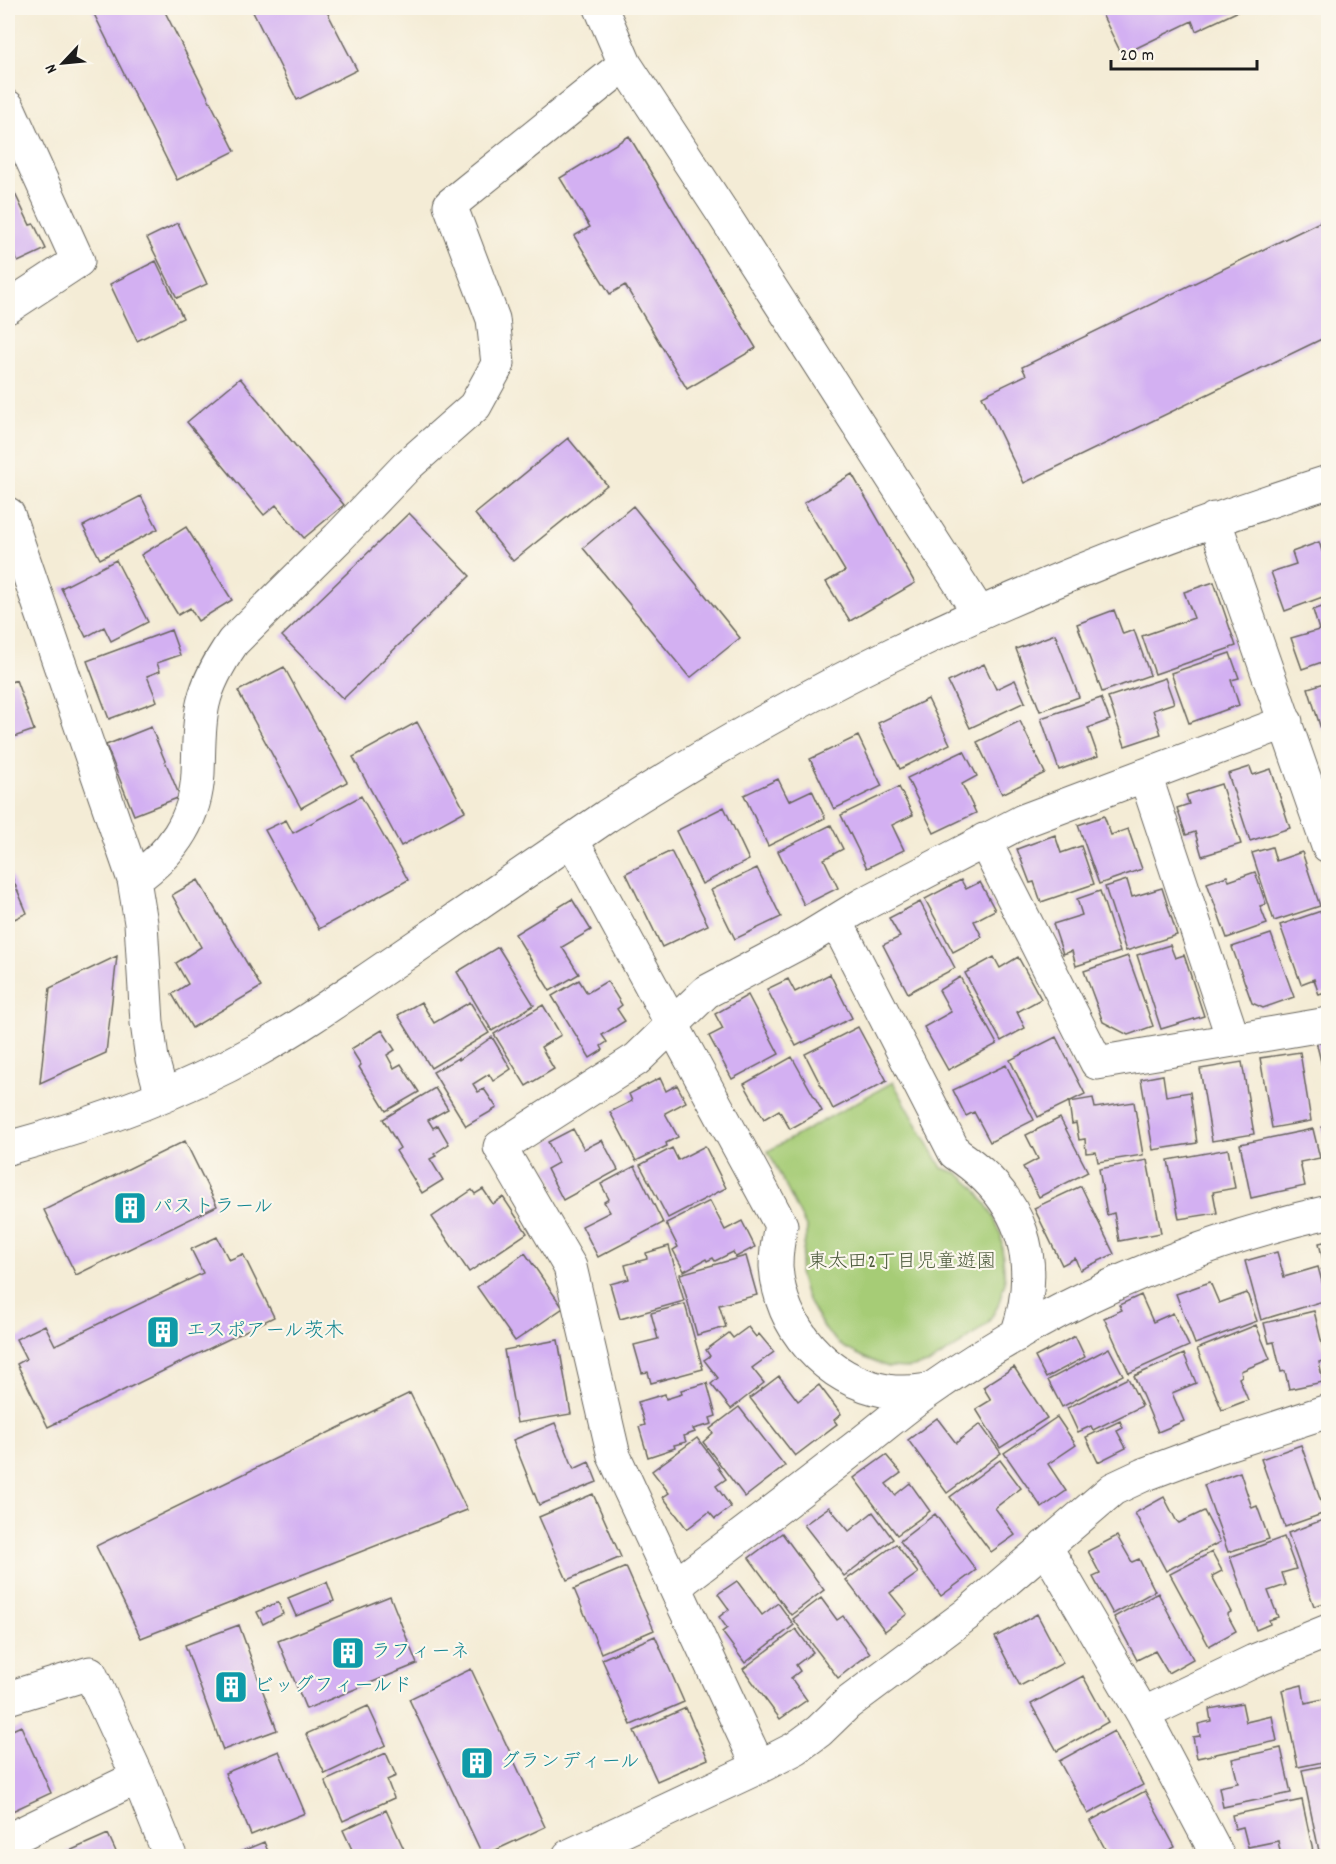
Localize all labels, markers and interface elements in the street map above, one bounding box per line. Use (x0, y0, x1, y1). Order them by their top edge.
north arrow (33, 33, 93, 93)
scale bar (1111, 33, 1256, 71)
text: 20 m (1120, 44, 1154, 69)
text: N (40, 60, 64, 77)
building icon: パストラール (112, 1190, 148, 1226)
place label: パストラール (153, 1194, 273, 1222)
park label: 東太田2丁目児童遊園 (808, 1249, 996, 1277)
building icon: エスポアール茨木 (145, 1314, 181, 1350)
place label: エスポアール茨木 (186, 1318, 344, 1346)
building icon: ラフィーネ (330, 1635, 366, 1671)
place label: ラフィーネ (371, 1639, 470, 1667)
building icon: ビッグフィールド (213, 1669, 249, 1705)
place label: ビッグフィールド (254, 1673, 413, 1701)
building icon: グランディール (459, 1745, 495, 1781)
place label: グランディール (500, 1749, 640, 1777)

